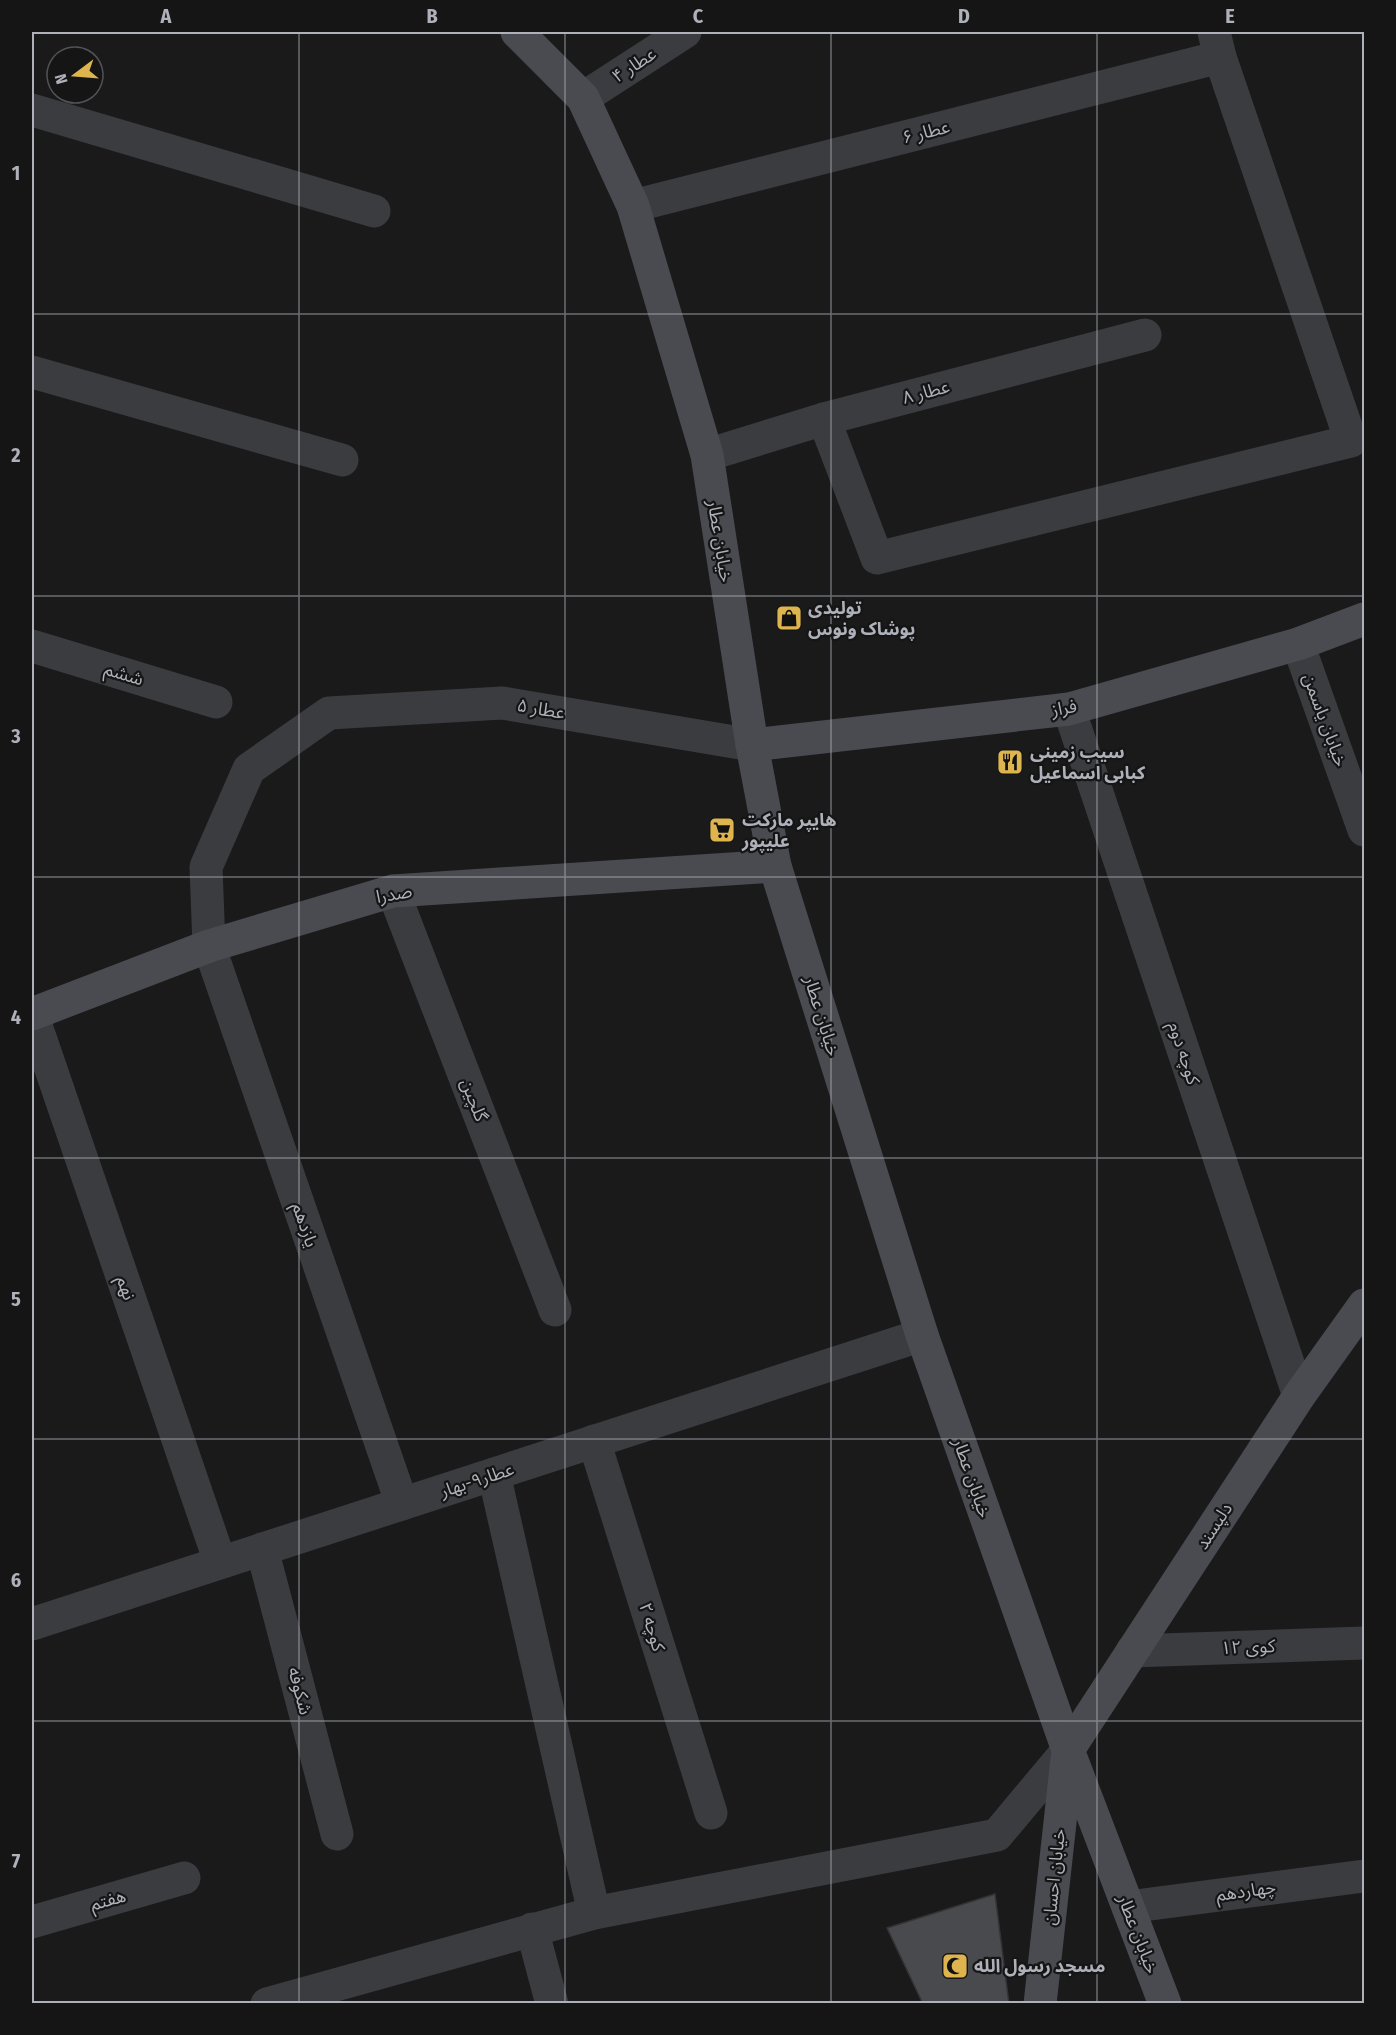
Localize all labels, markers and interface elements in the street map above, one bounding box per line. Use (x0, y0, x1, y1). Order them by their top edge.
text: A (160, 4, 173, 28)
text: B (426, 4, 438, 28)
text: C (693, 4, 704, 28)
text: D (958, 4, 970, 28)
text: E (1225, 4, 1235, 28)
street label: عطار ۴ (608, 43, 660, 87)
north arrow (45, 45, 105, 105)
text: N (51, 72, 72, 86)
street label: عطار ۶ (900, 115, 952, 149)
text: 1 (12, 161, 20, 185)
street label: عطار ۸ (900, 375, 952, 409)
text: 2 (10, 443, 21, 467)
street label: خیابان عطار (702, 497, 737, 584)
place label: تولیدی پوشاک ونوس (808, 597, 916, 641)
shop icon: تولیدی پوشاک ونوس (774, 603, 804, 633)
street label: ششم (101, 658, 146, 692)
street label: خیابان یاسمن (1298, 670, 1352, 770)
street label: عطار ۵ (515, 694, 567, 724)
street label: فراز (1048, 695, 1079, 721)
text: 3 (10, 724, 21, 748)
place label: سیب زمینی کبابی اسماعیل (1030, 741, 1146, 784)
restaurant icon: سیب زمینی کبابی اسماعیل (995, 747, 1025, 777)
place label: هایپر مارکت علیپور (741, 809, 837, 853)
supermarket icon: هایپر مارکت علیپور (707, 815, 737, 845)
street label: صدرا (374, 880, 414, 908)
street label: خیابان عطار (799, 972, 845, 1059)
text: 4 (11, 1005, 21, 1029)
street label: کوچه دوم (1161, 1019, 1205, 1089)
street label: گلچین (456, 1075, 492, 1125)
street label: یازدهم (285, 1200, 323, 1251)
street label: نهم (110, 1273, 140, 1304)
text: 5 (11, 1287, 21, 1311)
street label: خیابان عطار (948, 1434, 996, 1521)
street label: عطار۹-بهار (436, 1458, 517, 1503)
street label: دلپسند (1191, 1499, 1237, 1553)
text: 6 (11, 1568, 21, 1592)
street label: کوچه ۲ (634, 1600, 670, 1655)
street label: کوی ۱۲ (1220, 1635, 1276, 1659)
street label: شکوفه (283, 1665, 317, 1717)
street label: خیابان احسان (1038, 1828, 1070, 1926)
text: 7 (12, 1849, 21, 1873)
street label: چهاردهم (1215, 1876, 1278, 1908)
street label: هفتم (88, 1884, 129, 1917)
street label: خیابان عطار (1113, 1890, 1163, 1977)
mosque icon: مسجد رسول الله (940, 1951, 970, 1981)
place label: مسجد رسول الله (974, 1955, 1106, 1977)

